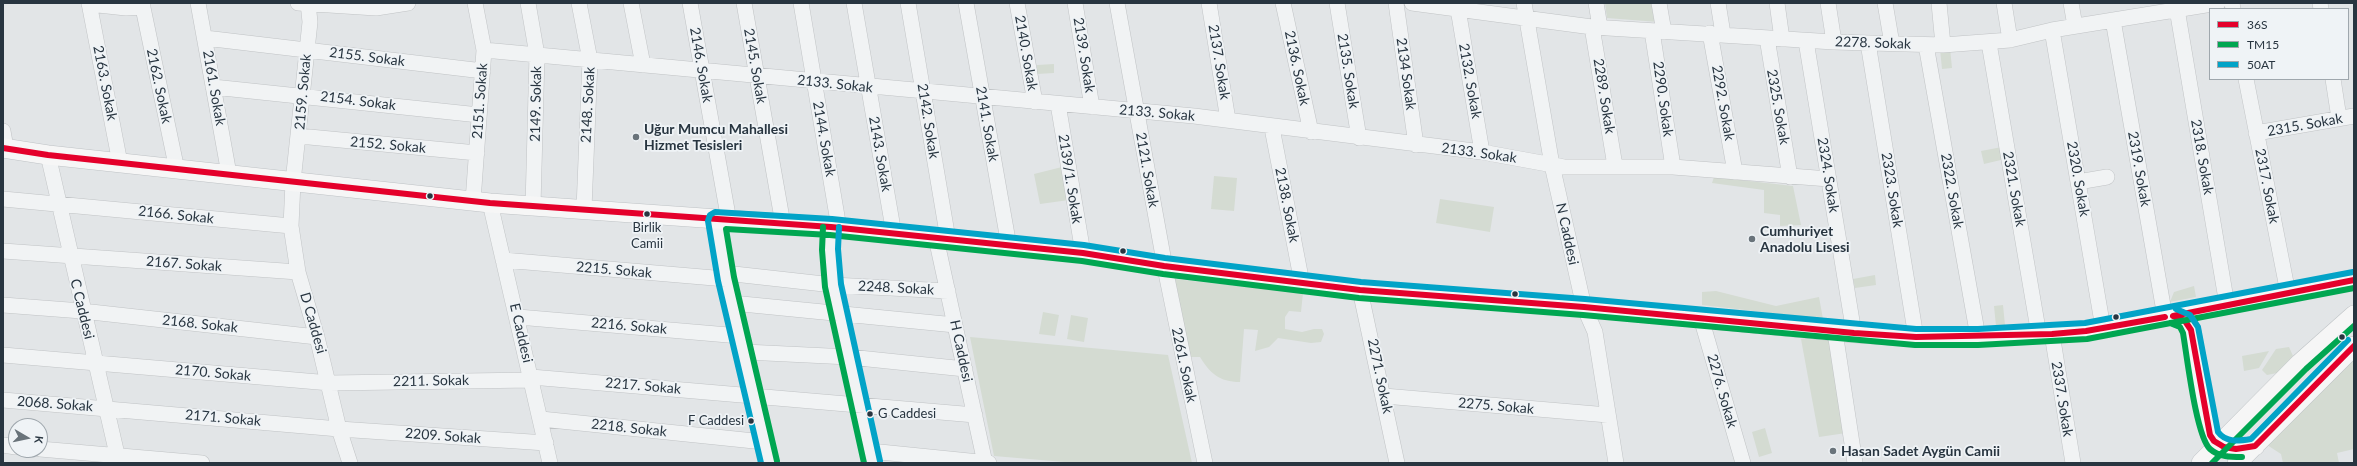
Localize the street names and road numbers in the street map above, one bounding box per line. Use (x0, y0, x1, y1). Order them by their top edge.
street label: 2140. Sokak (1011, 14, 1041, 92)
street label: 2139. Sokak (1070, 16, 1098, 94)
street label: 2137. Sokak (1205, 23, 1233, 101)
street label: 2146. Sokak (686, 26, 716, 104)
street label: 2145. Sokak (740, 27, 770, 105)
street label: 2136. Sokak (1281, 29, 1313, 107)
street label: 2135. Sokak (1334, 32, 1362, 110)
street label: 2278. Sokak (1835, 33, 1911, 53)
street label: 2134 Sokak (1393, 37, 1419, 111)
street label: 2132. Sokak (1455, 42, 1485, 120)
street label: 2163. Sokak (89, 44, 121, 122)
street label: 2155. Sokak (328, 44, 406, 70)
street label: 2162. Sokak (143, 47, 175, 125)
street label: 2161. Sokak (199, 49, 229, 127)
street label: 2159. Sokak (291, 53, 315, 131)
street label: 2289. Sokak (1590, 57, 1618, 135)
street label: 2290. Sokak (1649, 60, 1677, 138)
street label: 2151. Sokak (469, 62, 491, 140)
street label: 2292. Sokak (1708, 64, 1738, 142)
street label: 2149. Sokak (527, 66, 545, 142)
street label: 2148. Sokak (578, 67, 598, 143)
street label: 2325. Sokak (1763, 68, 1793, 146)
street label: 2133. Sokak (796, 72, 874, 96)
street label: 2142. Sokak (914, 82, 942, 160)
street label: 2141. Sokak (972, 85, 1002, 163)
street label: 2154. Sokak (319, 88, 397, 114)
street label: 2144. Sokak (809, 100, 839, 178)
street label: 2133. Sokak (1118, 101, 1196, 125)
street label: 2315. Sokak (2266, 110, 2344, 140)
street label: 2143. Sokak (865, 115, 895, 193)
street label: 2318. Sokak (2187, 118, 2217, 196)
street label: 2319. Sokak (2124, 130, 2154, 208)
street label: 2121. Sokak (1132, 131, 1162, 209)
street label: 2152. Sokak (349, 133, 427, 157)
street label: 2139/1. Sokak (1055, 133, 1085, 225)
street label: 2324. Sokak (1814, 136, 1842, 214)
street label: 2133. Sokak (1440, 139, 1518, 167)
street label: 2320. Sokak (2063, 140, 2093, 218)
street label: 2317. Sokak (2251, 147, 2283, 225)
street label: 2321. Sokak (1999, 150, 2029, 228)
street label: 2323. Sokak (1878, 151, 1906, 229)
street label: 2322. Sokak (1937, 152, 1967, 230)
street label: 2138. Sokak (1271, 166, 1303, 244)
street label: N Caddesi (1552, 201, 1582, 267)
street label: 2166. Sokak (137, 203, 215, 227)
street label: 2167. Sokak (145, 253, 223, 275)
street label: 2215. Sokak (575, 258, 653, 282)
street label: C Caddesi (66, 277, 98, 341)
street label: 2248. Sokak (858, 278, 934, 298)
street label: D Caddesi (296, 290, 330, 356)
street label: E Caddesi (506, 302, 536, 364)
street label: 2168. Sokak (161, 312, 239, 336)
street label: 2216. Sokak (590, 314, 668, 338)
street label: H Caddesi (946, 318, 976, 384)
street label: 2261. Sokak (1168, 326, 1200, 404)
street label: 2271. Sokak (1364, 337, 1396, 415)
street label: 2276. Sokak (1703, 352, 1741, 430)
street label: 2337. Sokak (2048, 360, 2076, 438)
street label: 2170. Sokak (174, 361, 252, 385)
street label: 2211. Sokak (393, 372, 469, 390)
street label: 2217. Sokak (604, 374, 682, 398)
street label: 2068. Sokak (16, 393, 94, 415)
street label: 2275. Sokak (1457, 394, 1535, 418)
street label: 2171. Sokak (184, 406, 262, 430)
street label: 2218. Sokak (590, 416, 668, 440)
street label: 2209. Sokak (404, 425, 482, 447)

